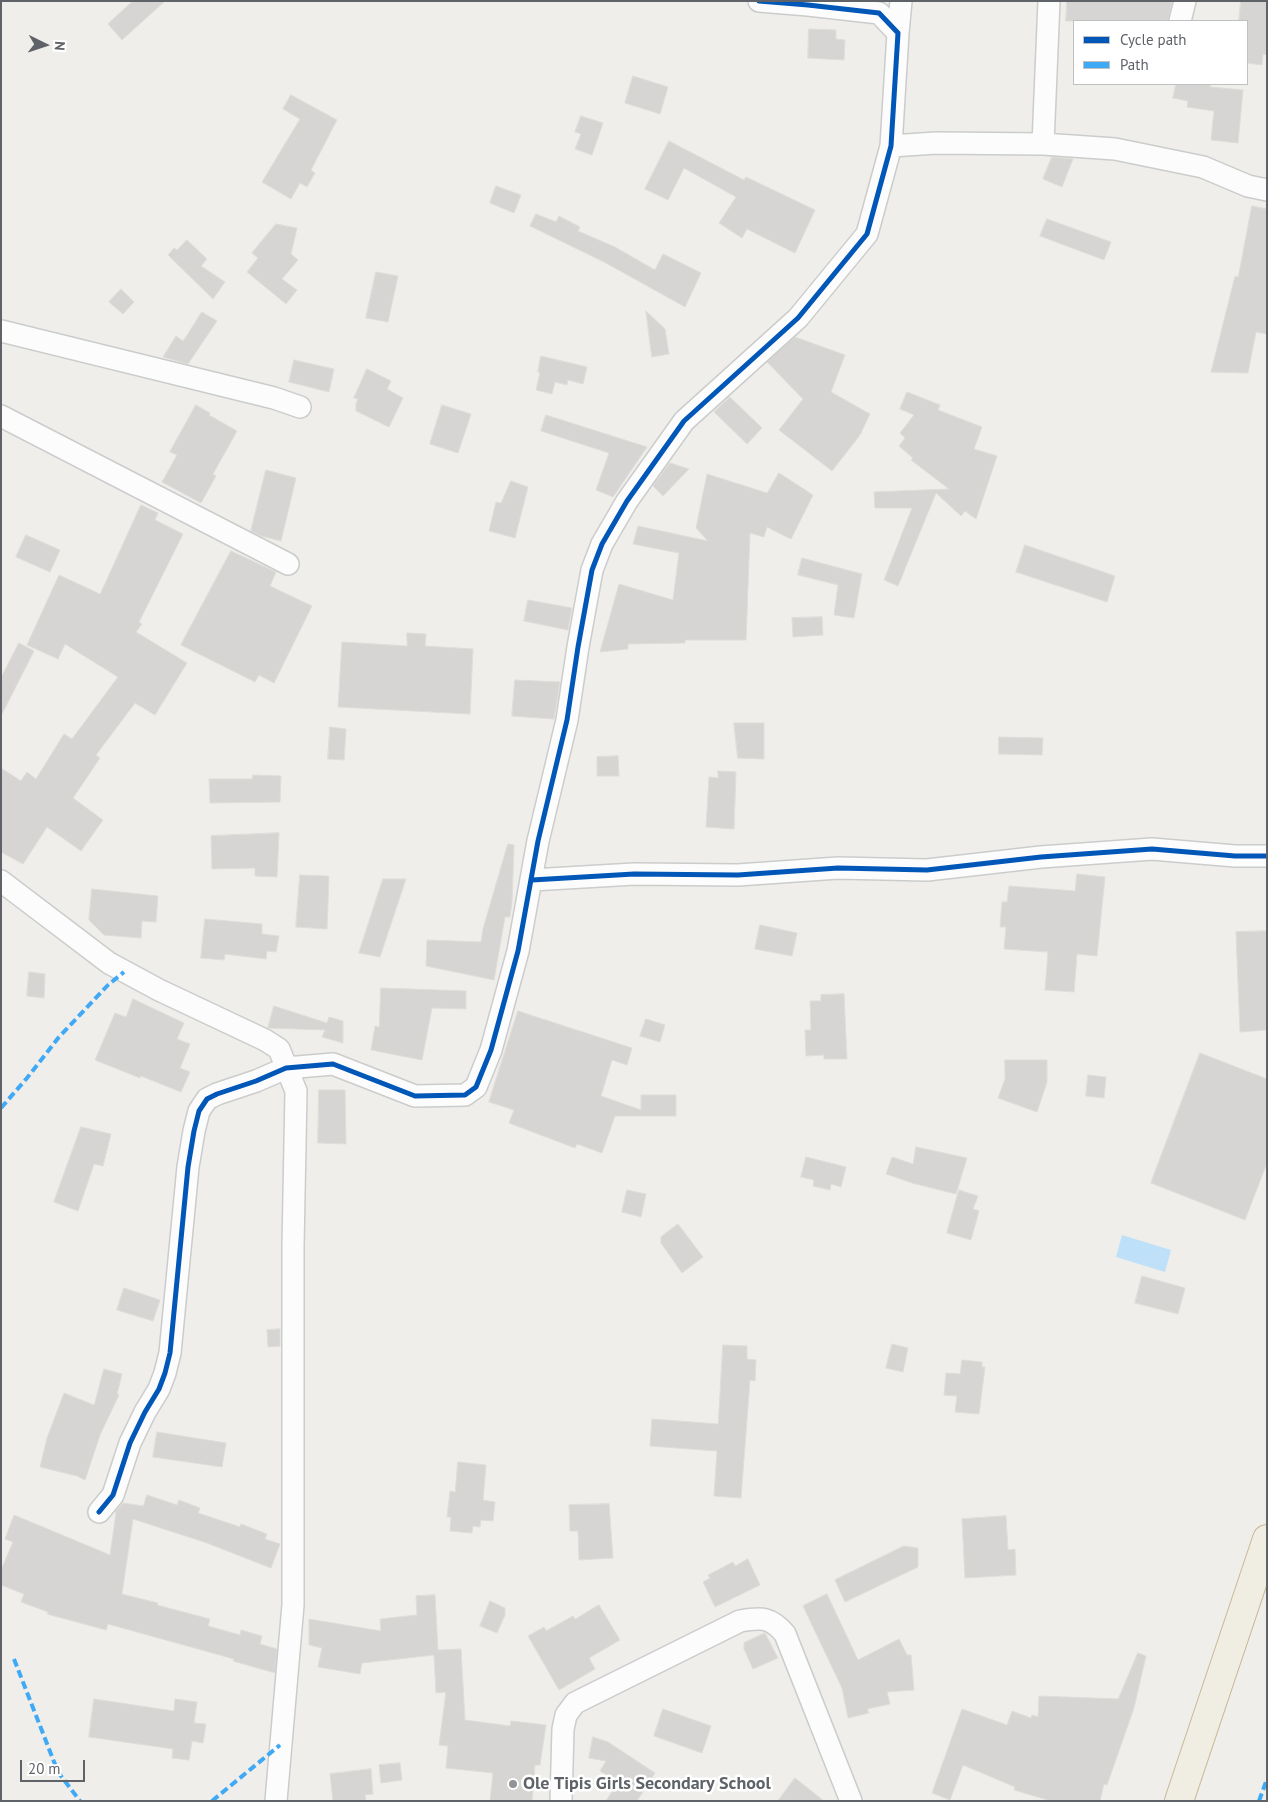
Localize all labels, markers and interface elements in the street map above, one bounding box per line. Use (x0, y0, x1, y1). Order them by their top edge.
north arrow (20, 20, 70, 70)
legend (1073, 20, 1248, 85)
text: Cycle path (1120, 30, 1186, 49)
text: N (51, 41, 69, 51)
text: Path (1120, 55, 1149, 74)
scale bar (22, 1750, 88, 1782)
text: 20 m (28, 1759, 61, 1778)
place label: Ole Tipis Girls Secondary School (523, 1773, 771, 1795)
marker: Ole Tipis Girls Secondary School (507, 1778, 519, 1790)

